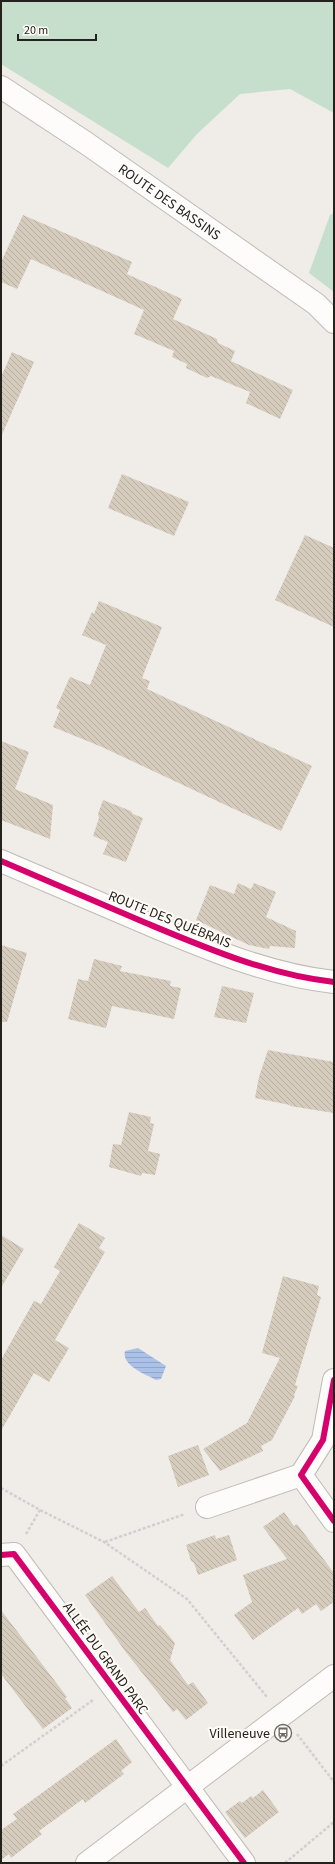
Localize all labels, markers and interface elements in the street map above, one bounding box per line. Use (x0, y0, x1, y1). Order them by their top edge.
scale bar (18, 16, 96, 42)
text: 20 m (24, 22, 48, 39)
street label: ROUTE DES BASSINS (114, 159, 225, 245)
street label: ROUTE DES QUÉBRAIS (105, 886, 234, 954)
street label: ALLÉE DU GRAND PARC (58, 1598, 153, 1719)
bus stop icon: Villeneuve (273, 1723, 293, 1743)
place label: Villeneuve (210, 1724, 270, 1744)

